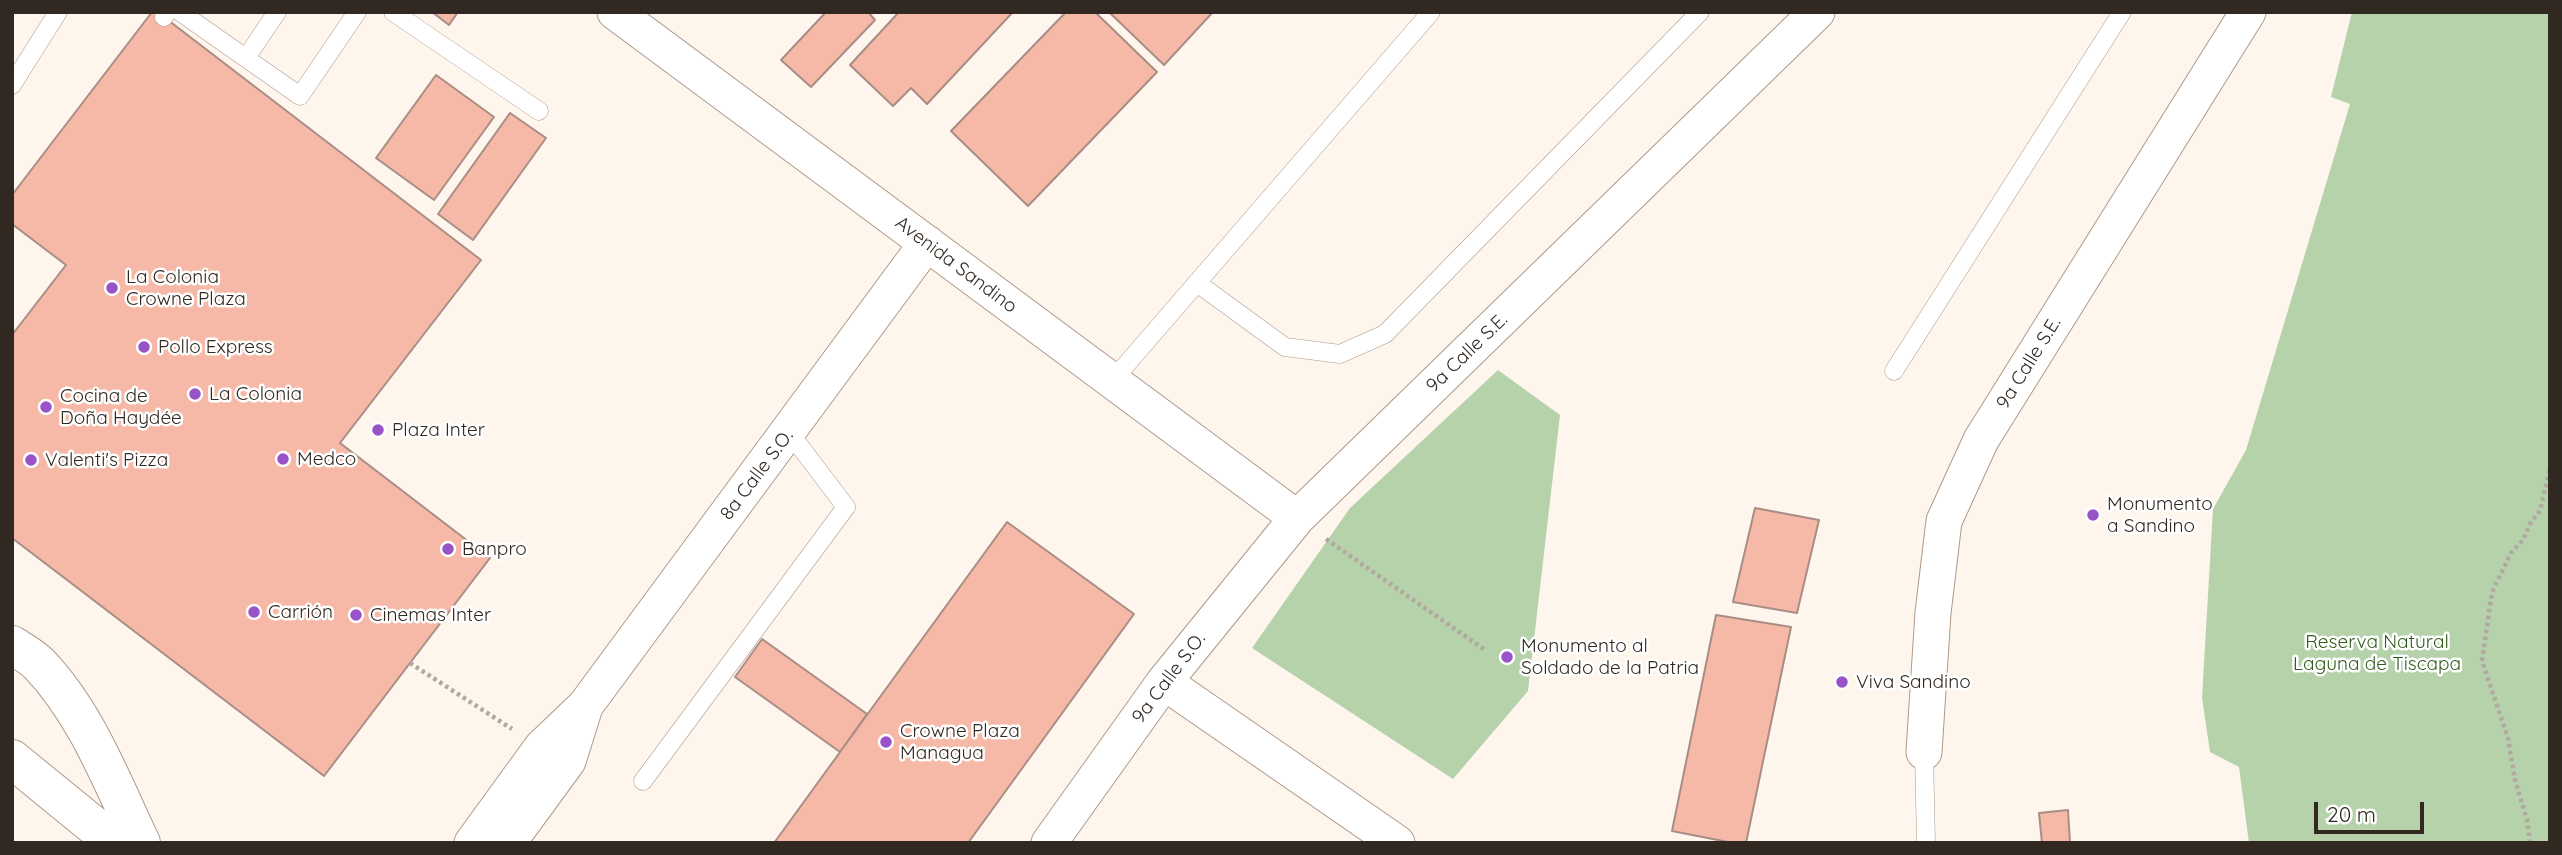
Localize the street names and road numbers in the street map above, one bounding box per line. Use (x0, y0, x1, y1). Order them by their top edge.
street label: Avenida Sandino (890, 212, 1022, 318)
street label: 9a Calle S.E. (1422, 309, 1512, 397)
street label: 9a Calle S.E. (1992, 313, 2066, 413)
street label: 8a Calle S.O. (716, 425, 798, 525)
street label: 9a Calle S.O. (1127, 628, 1211, 728)

